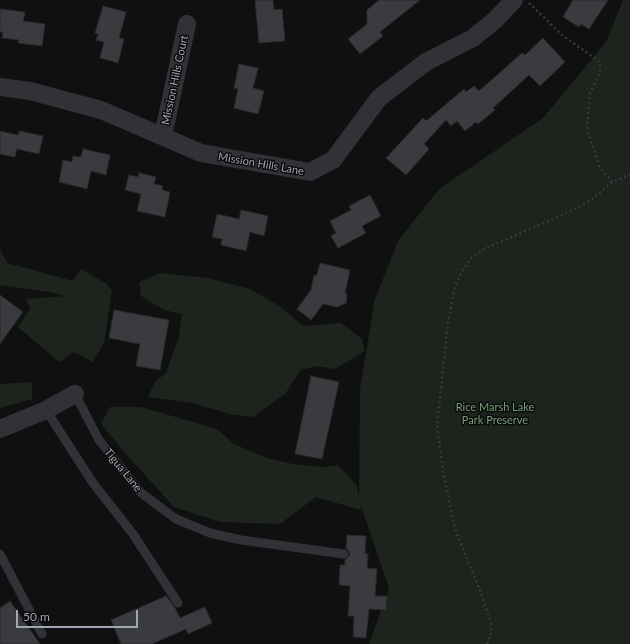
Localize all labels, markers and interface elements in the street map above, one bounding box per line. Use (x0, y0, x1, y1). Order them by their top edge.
street label: Mission Hills Court (159, 34, 191, 126)
street label: Mission Hills Lane (217, 150, 305, 178)
park label: Rice Marsh Lake Park Preserve (456, 400, 534, 426)
street label: Tigua Lane (101, 446, 145, 494)
scale bar (18, 602, 140, 628)
text: 50 m (23, 609, 50, 624)

